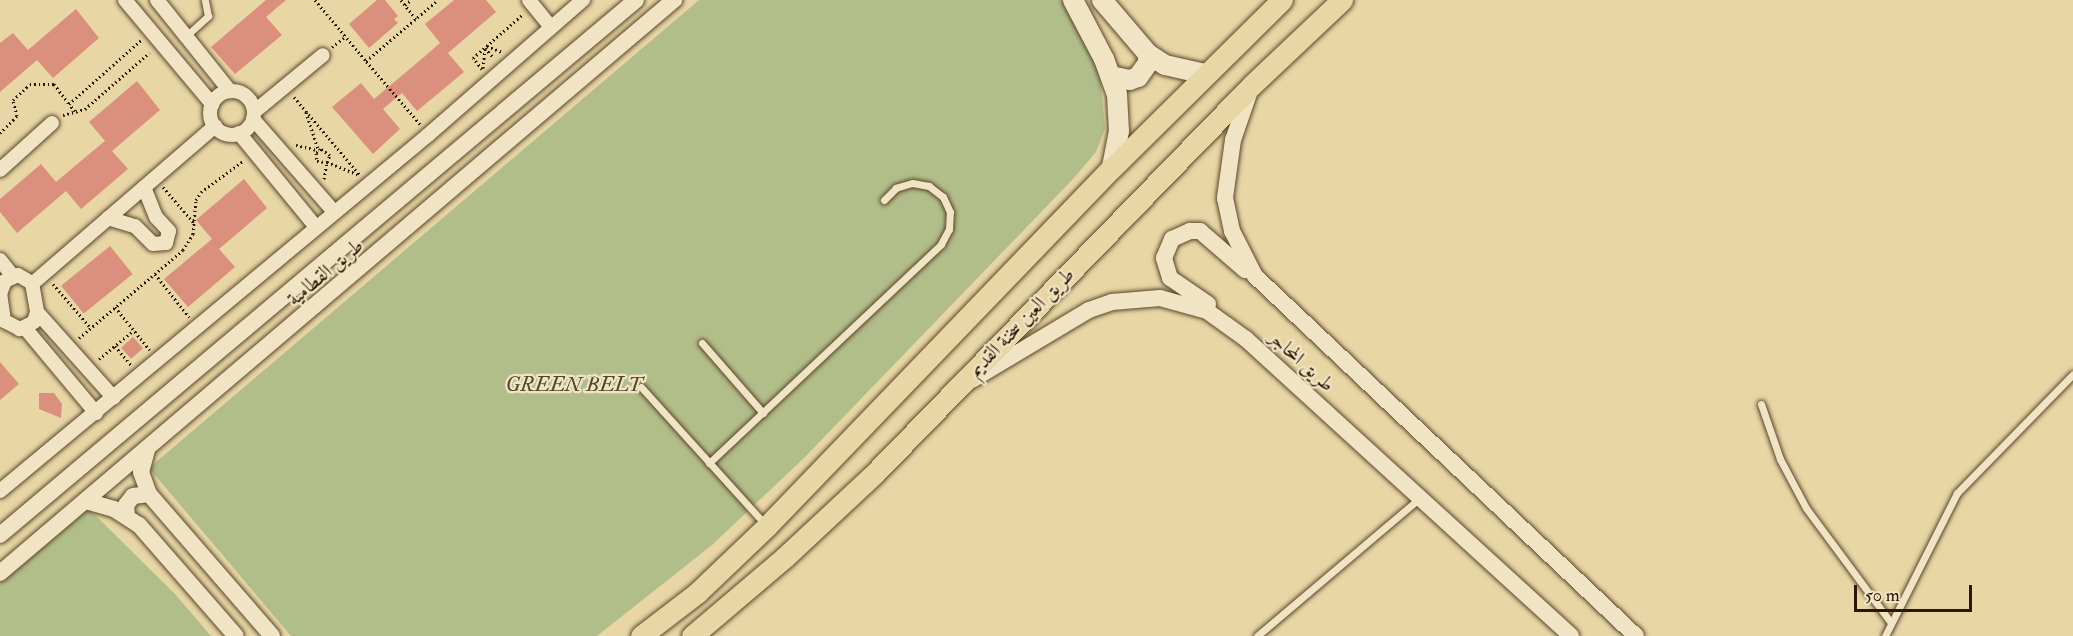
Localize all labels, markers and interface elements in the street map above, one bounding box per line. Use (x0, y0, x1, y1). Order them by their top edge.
street label: طريق القطامية (282, 233, 368, 311)
street label: طريق العين سخنة القديم (963, 262, 1079, 382)
street label: طريق المحاجر (1264, 325, 1340, 397)
park label: GREEN BELT (506, 372, 642, 396)
scale bar (1857, 573, 1976, 611)
text: 50 m (1865, 584, 1900, 607)

